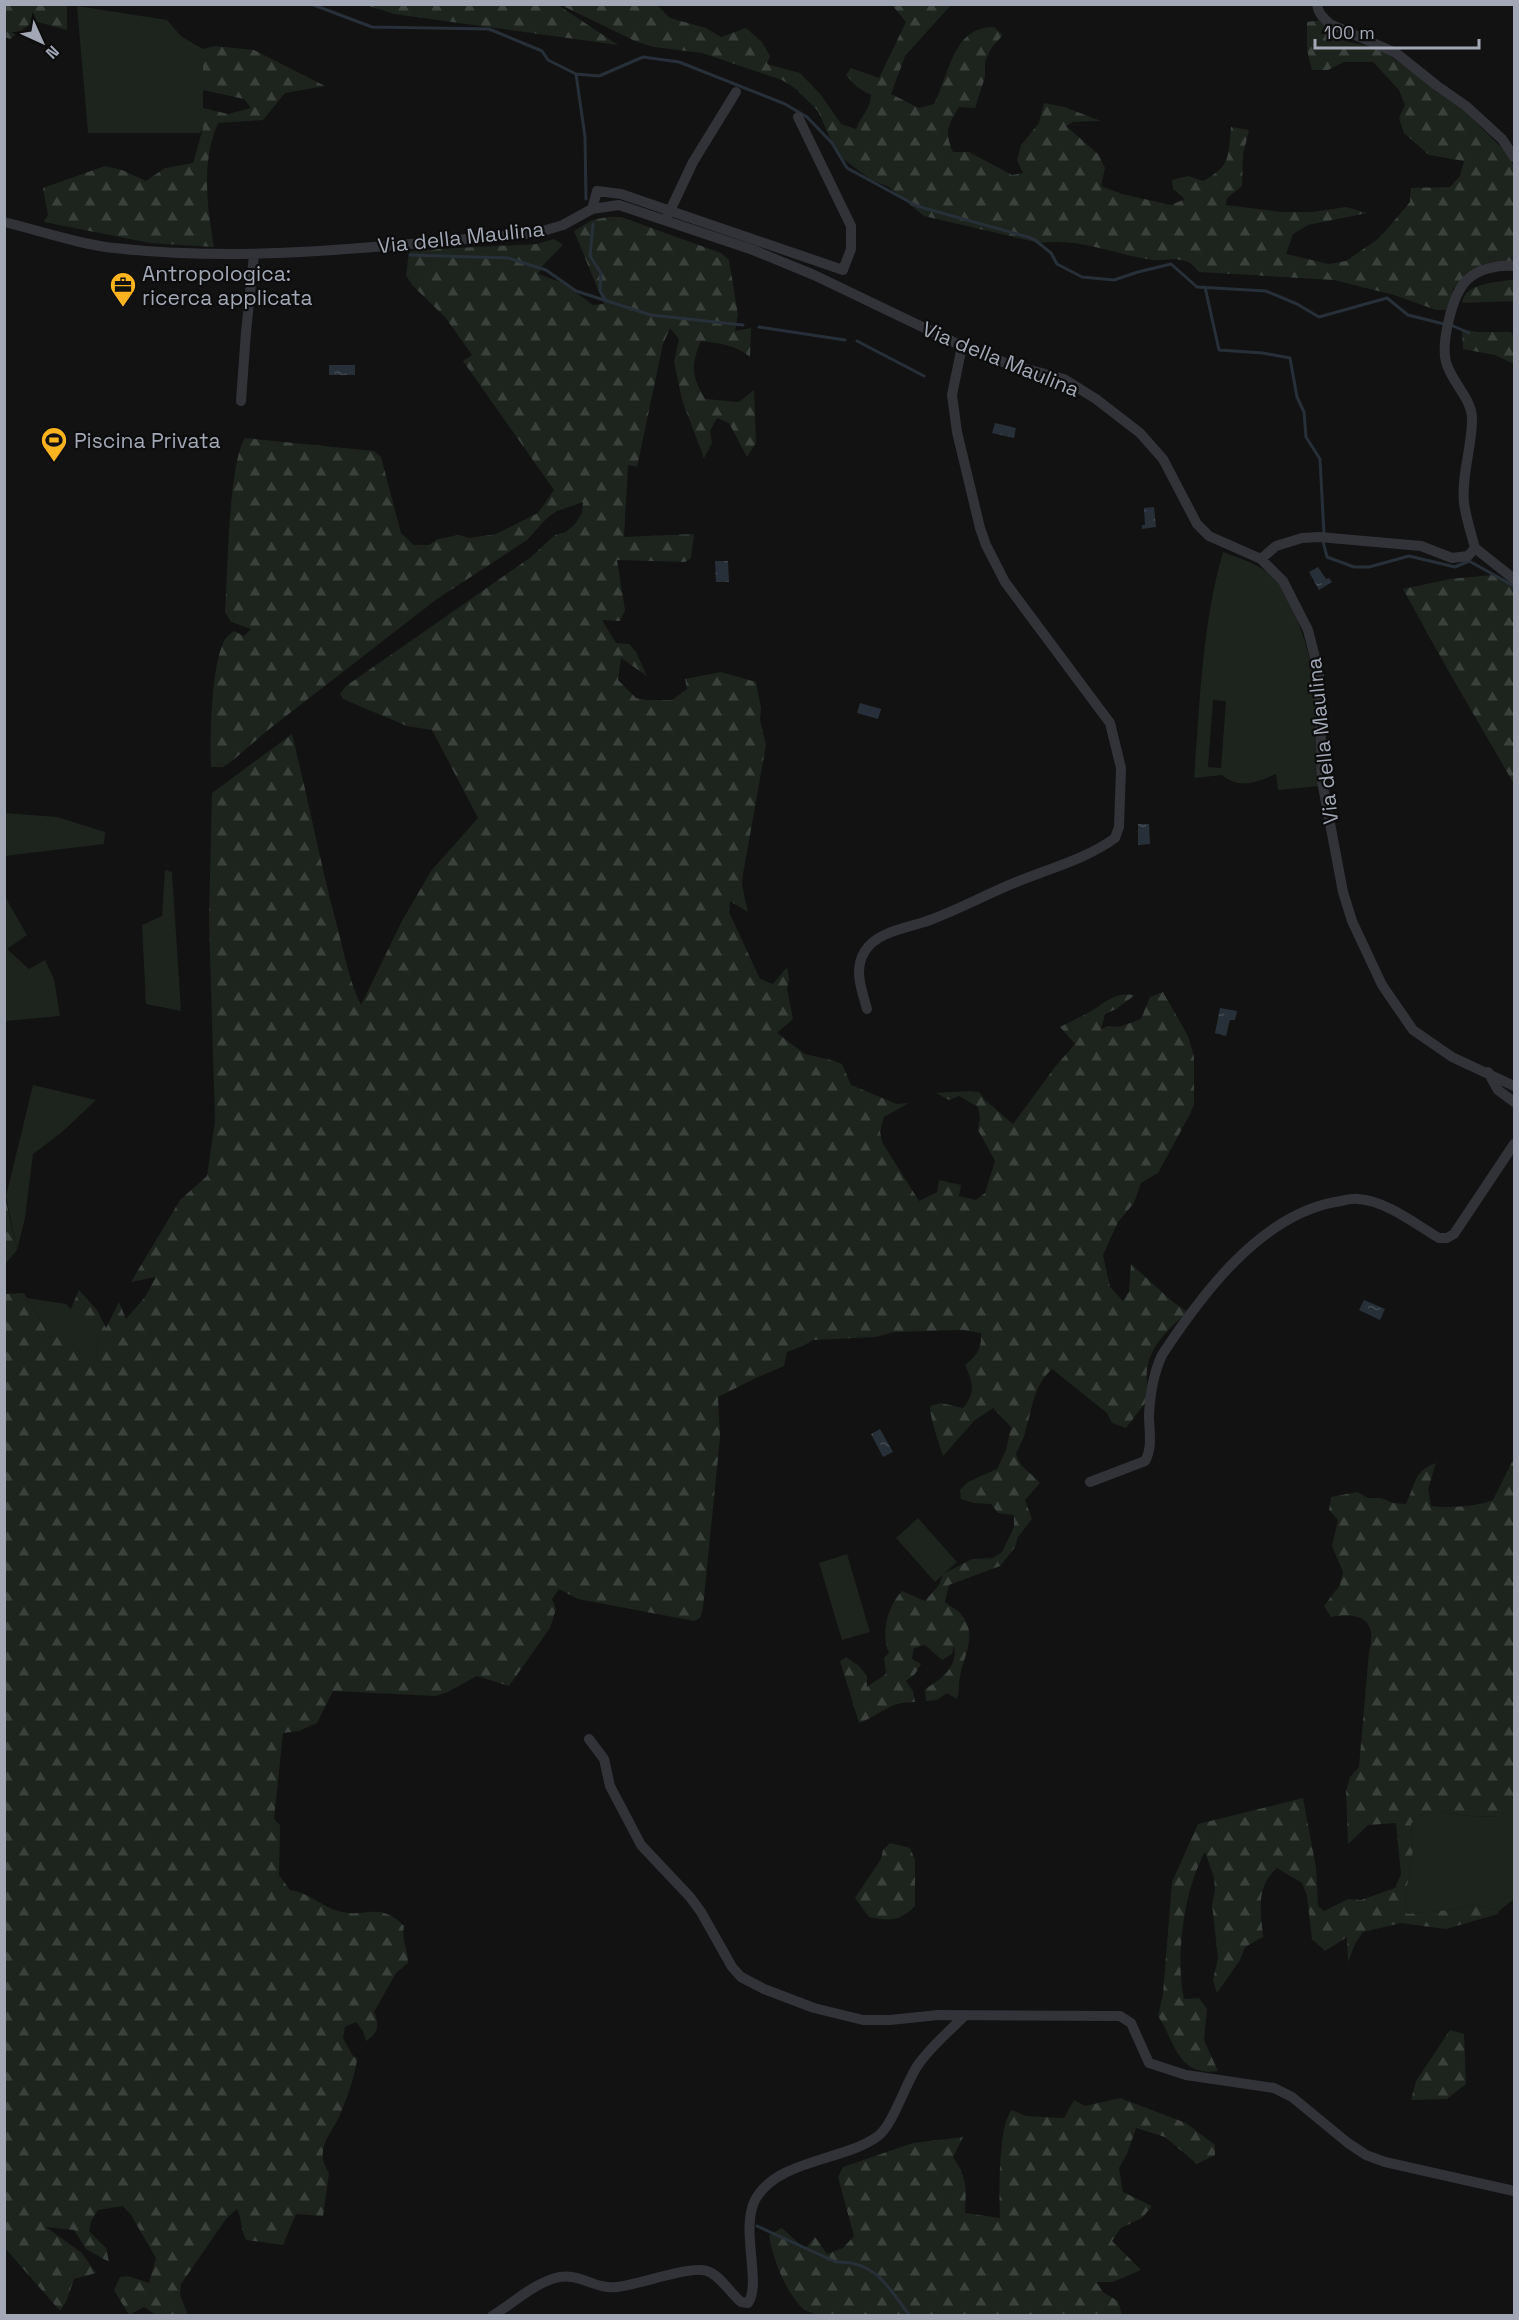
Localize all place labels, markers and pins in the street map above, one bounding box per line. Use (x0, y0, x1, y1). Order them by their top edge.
place label: Antropologica: ricerca applicata (142, 260, 313, 311)
office icon: Antropologica: ricerca applicata (108, 270, 138, 308)
sports icon: Piscina Privata (39, 425, 69, 463)
place label: Piscina Privata (74, 427, 221, 454)

